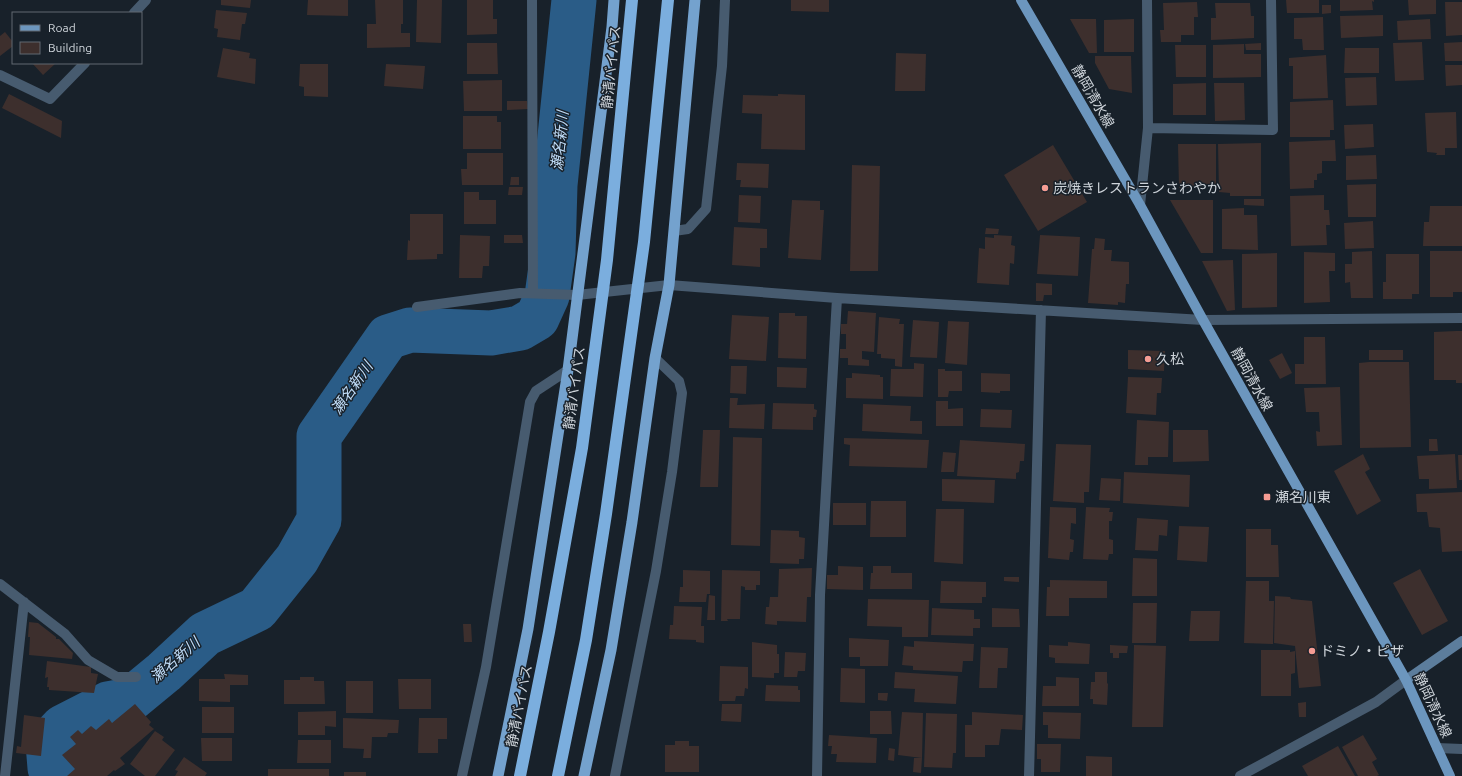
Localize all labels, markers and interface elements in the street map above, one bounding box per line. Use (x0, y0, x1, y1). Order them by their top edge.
legend (12, 12, 142, 64)
text: Road (48, 21, 76, 34)
street label: 静清バイパス (599, 25, 623, 109)
text: Building (48, 41, 92, 54)
street label: 静岡清水線 (1069, 62, 1117, 130)
water label: 瀬名新川 (548, 108, 571, 172)
place label: 炭焼きレストランさわやか (1053, 180, 1221, 196)
marker: 炭焼きレストランさわやか (1040, 183, 1050, 193)
street label: 静清バイパス (560, 345, 588, 431)
street label: 静岡清水線 (1228, 345, 1276, 413)
place label: 久松 (1156, 351, 1184, 367)
marker: 久松 (1143, 354, 1153, 364)
water label: 瀬名新川 (327, 357, 377, 417)
place label: 瀬名川東 (1275, 489, 1331, 505)
marker: 瀬名川東 (1262, 492, 1272, 502)
water label: 瀬名新川 (146, 632, 204, 686)
place label: ドミノ・ピザ (1320, 643, 1404, 659)
marker: ドミノ・ピザ (1307, 646, 1317, 656)
street label: 静清バイパス (503, 663, 535, 749)
street label: 静岡清水線 (1411, 670, 1455, 740)

